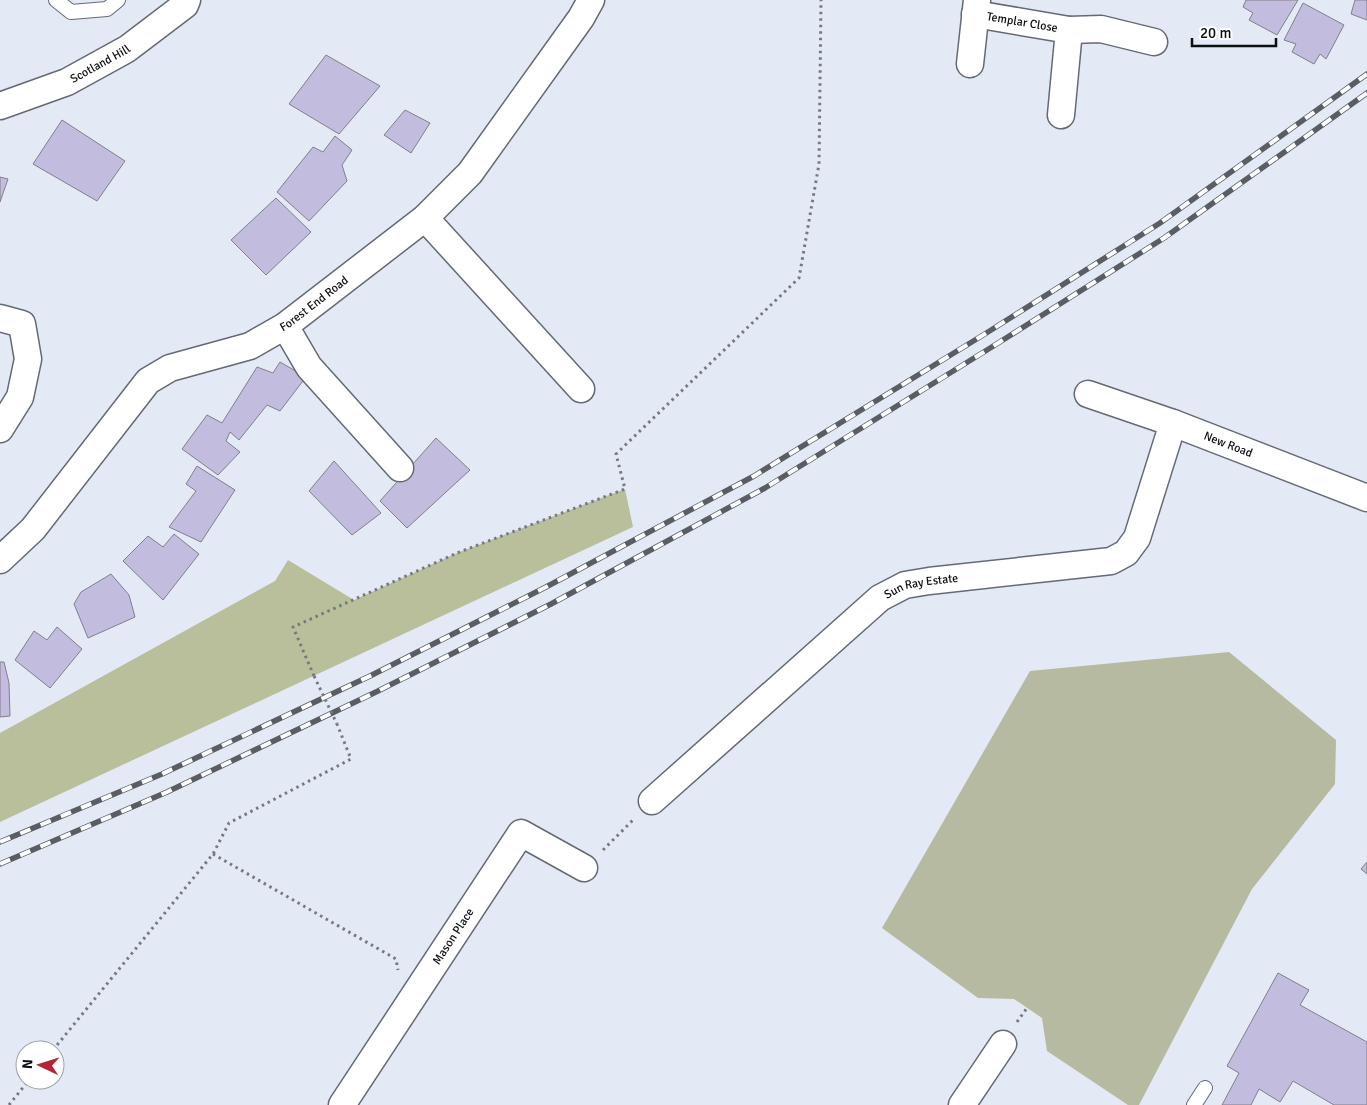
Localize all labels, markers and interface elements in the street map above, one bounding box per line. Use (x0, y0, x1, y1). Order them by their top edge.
street label: Templar Close (986, 9, 1059, 35)
scale bar (1192, 15, 1276, 47)
text: 20 m (1200, 24, 1231, 42)
street label: Scotland Hill (68, 41, 134, 86)
street label: Forest End Road (277, 273, 351, 335)
street label: New Road (1202, 428, 1255, 461)
street label: Sun Ray Estate (882, 570, 959, 602)
street label: Mason Place (429, 905, 477, 967)
north arrow (15, 1040, 65, 1090)
text: N (19, 1059, 36, 1070)

